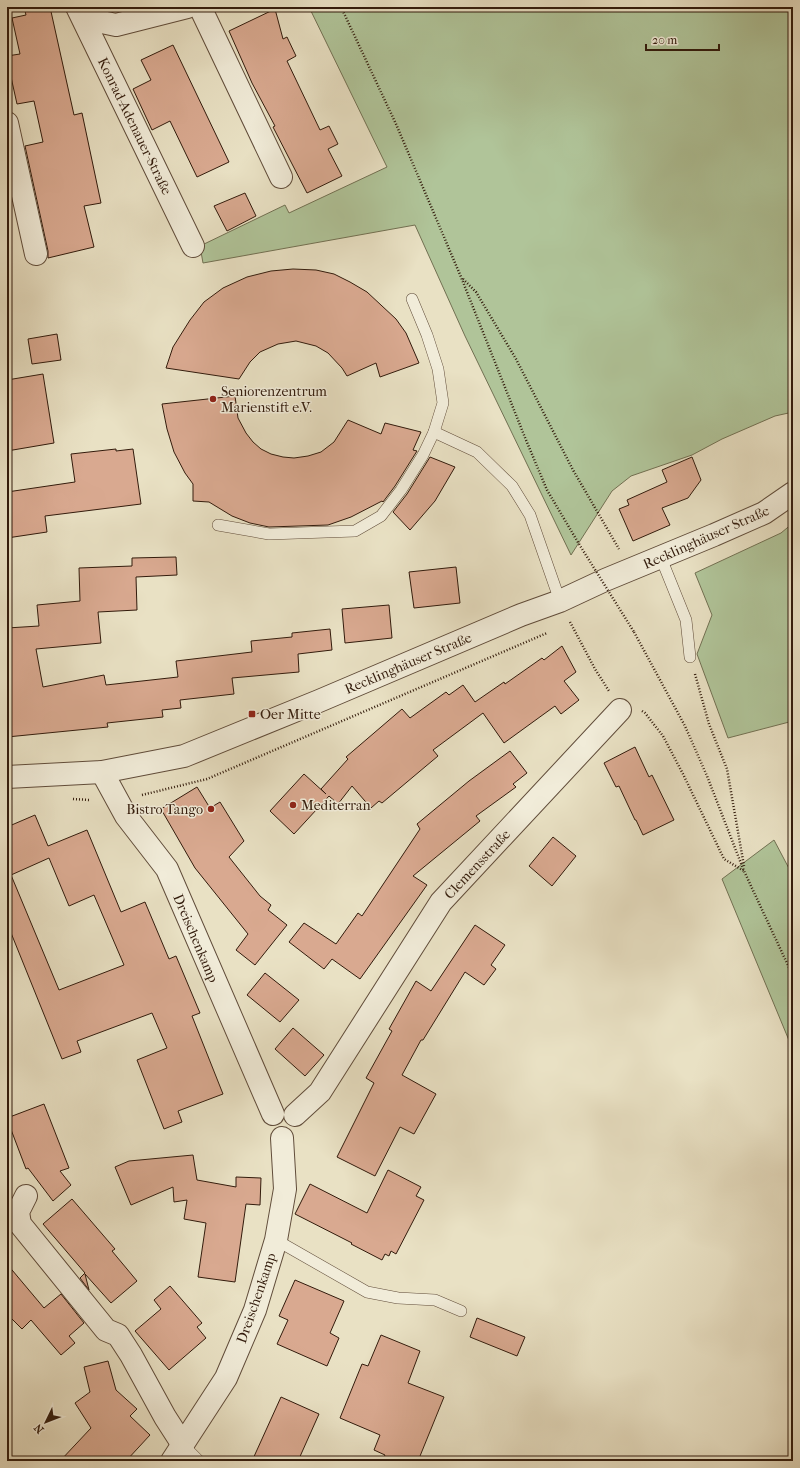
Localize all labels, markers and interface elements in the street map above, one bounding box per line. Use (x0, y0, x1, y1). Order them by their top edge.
scale bar (646, 26, 719, 52)
text: 20 m (652, 33, 677, 47)
street label: Konrad-Adenauer-Straße (94, 55, 175, 198)
place label: Seniorenzentrum Marienstift e.V. (221, 383, 327, 416)
marker: Seniorenzentrum Marienstift e.V. (208, 394, 218, 404)
street label: Recklinghäuser Straße (640, 502, 772, 573)
street label: Recklinghäuser Straße (342, 629, 474, 698)
place label: Oer Mitte (260, 706, 321, 723)
marker: Oer Mitte (247, 709, 257, 719)
place label: Mediterran (301, 797, 371, 814)
marker: Mediterran (288, 800, 298, 810)
place label: Bistro Tango (126, 801, 203, 818)
marker: Bistro Tango (206, 804, 216, 814)
street label: Clemensstraße (441, 826, 514, 903)
street label: Dreischenkamp (169, 891, 222, 985)
street label: Dreischenkamp (233, 1250, 280, 1346)
north arrow (26, 1402, 66, 1442)
text: N (31, 1421, 47, 1436)

